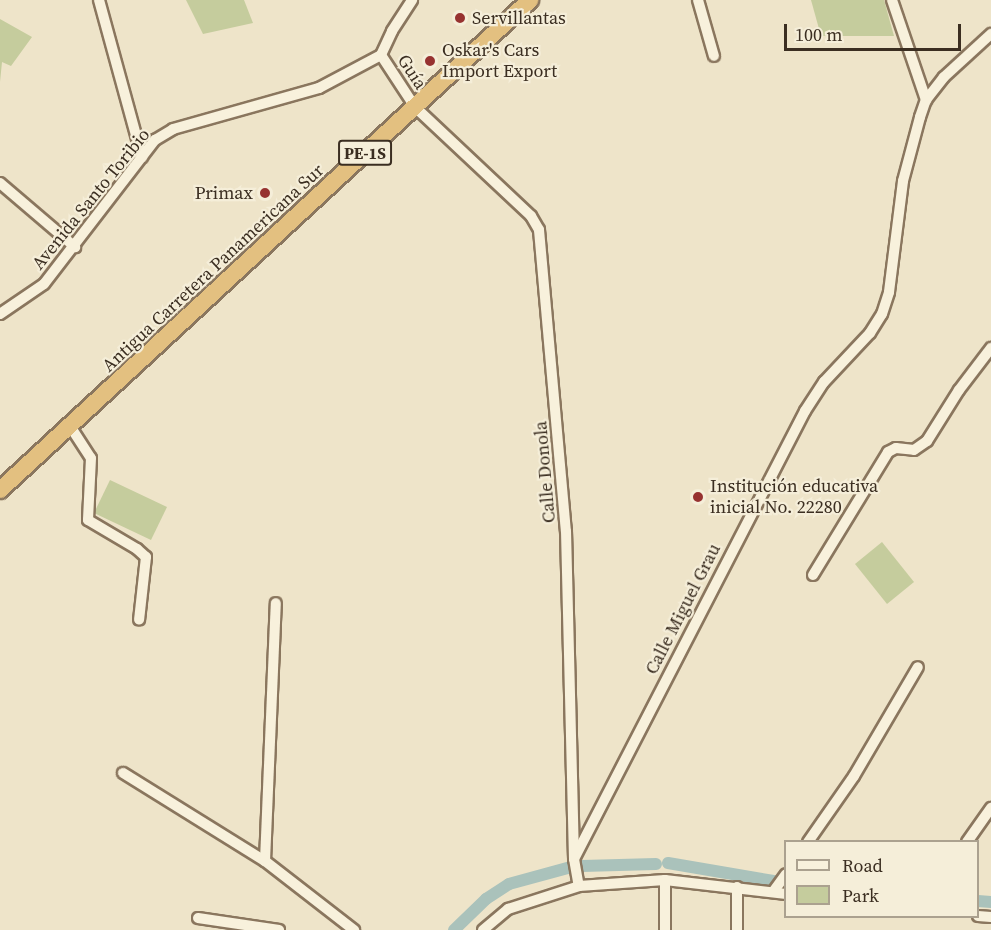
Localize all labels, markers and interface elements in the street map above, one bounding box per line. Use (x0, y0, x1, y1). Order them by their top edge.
place label: Servillantas (472, 7, 566, 29)
marker: Servillantas (453, 11, 467, 25)
scale bar (787, 12, 964, 50)
text: 100 m (795, 22, 842, 47)
place label: Oskar's Cars Import Export (442, 40, 557, 82)
street label: Guía (393, 50, 431, 94)
marker: Oskar's Cars Import Export (423, 54, 437, 68)
street label: Avenida Santo Toribio (27, 124, 155, 274)
road number: PE-1S (338, 140, 392, 166)
street label: Antigua Carretera Panamericana Sur (98, 160, 328, 376)
place label: Primax (195, 182, 253, 204)
marker: Primax (258, 186, 272, 200)
street label: Calle Donola (530, 420, 560, 524)
place label: Institución educativa inicial No. 22280 (710, 476, 878, 518)
marker: Institución educativa inicial No. 22280 (691, 490, 705, 504)
street label: Calle Miguel Grau (641, 540, 725, 678)
legend (784, 840, 979, 918)
text: Road (842, 853, 883, 878)
text: Park (842, 883, 879, 908)

